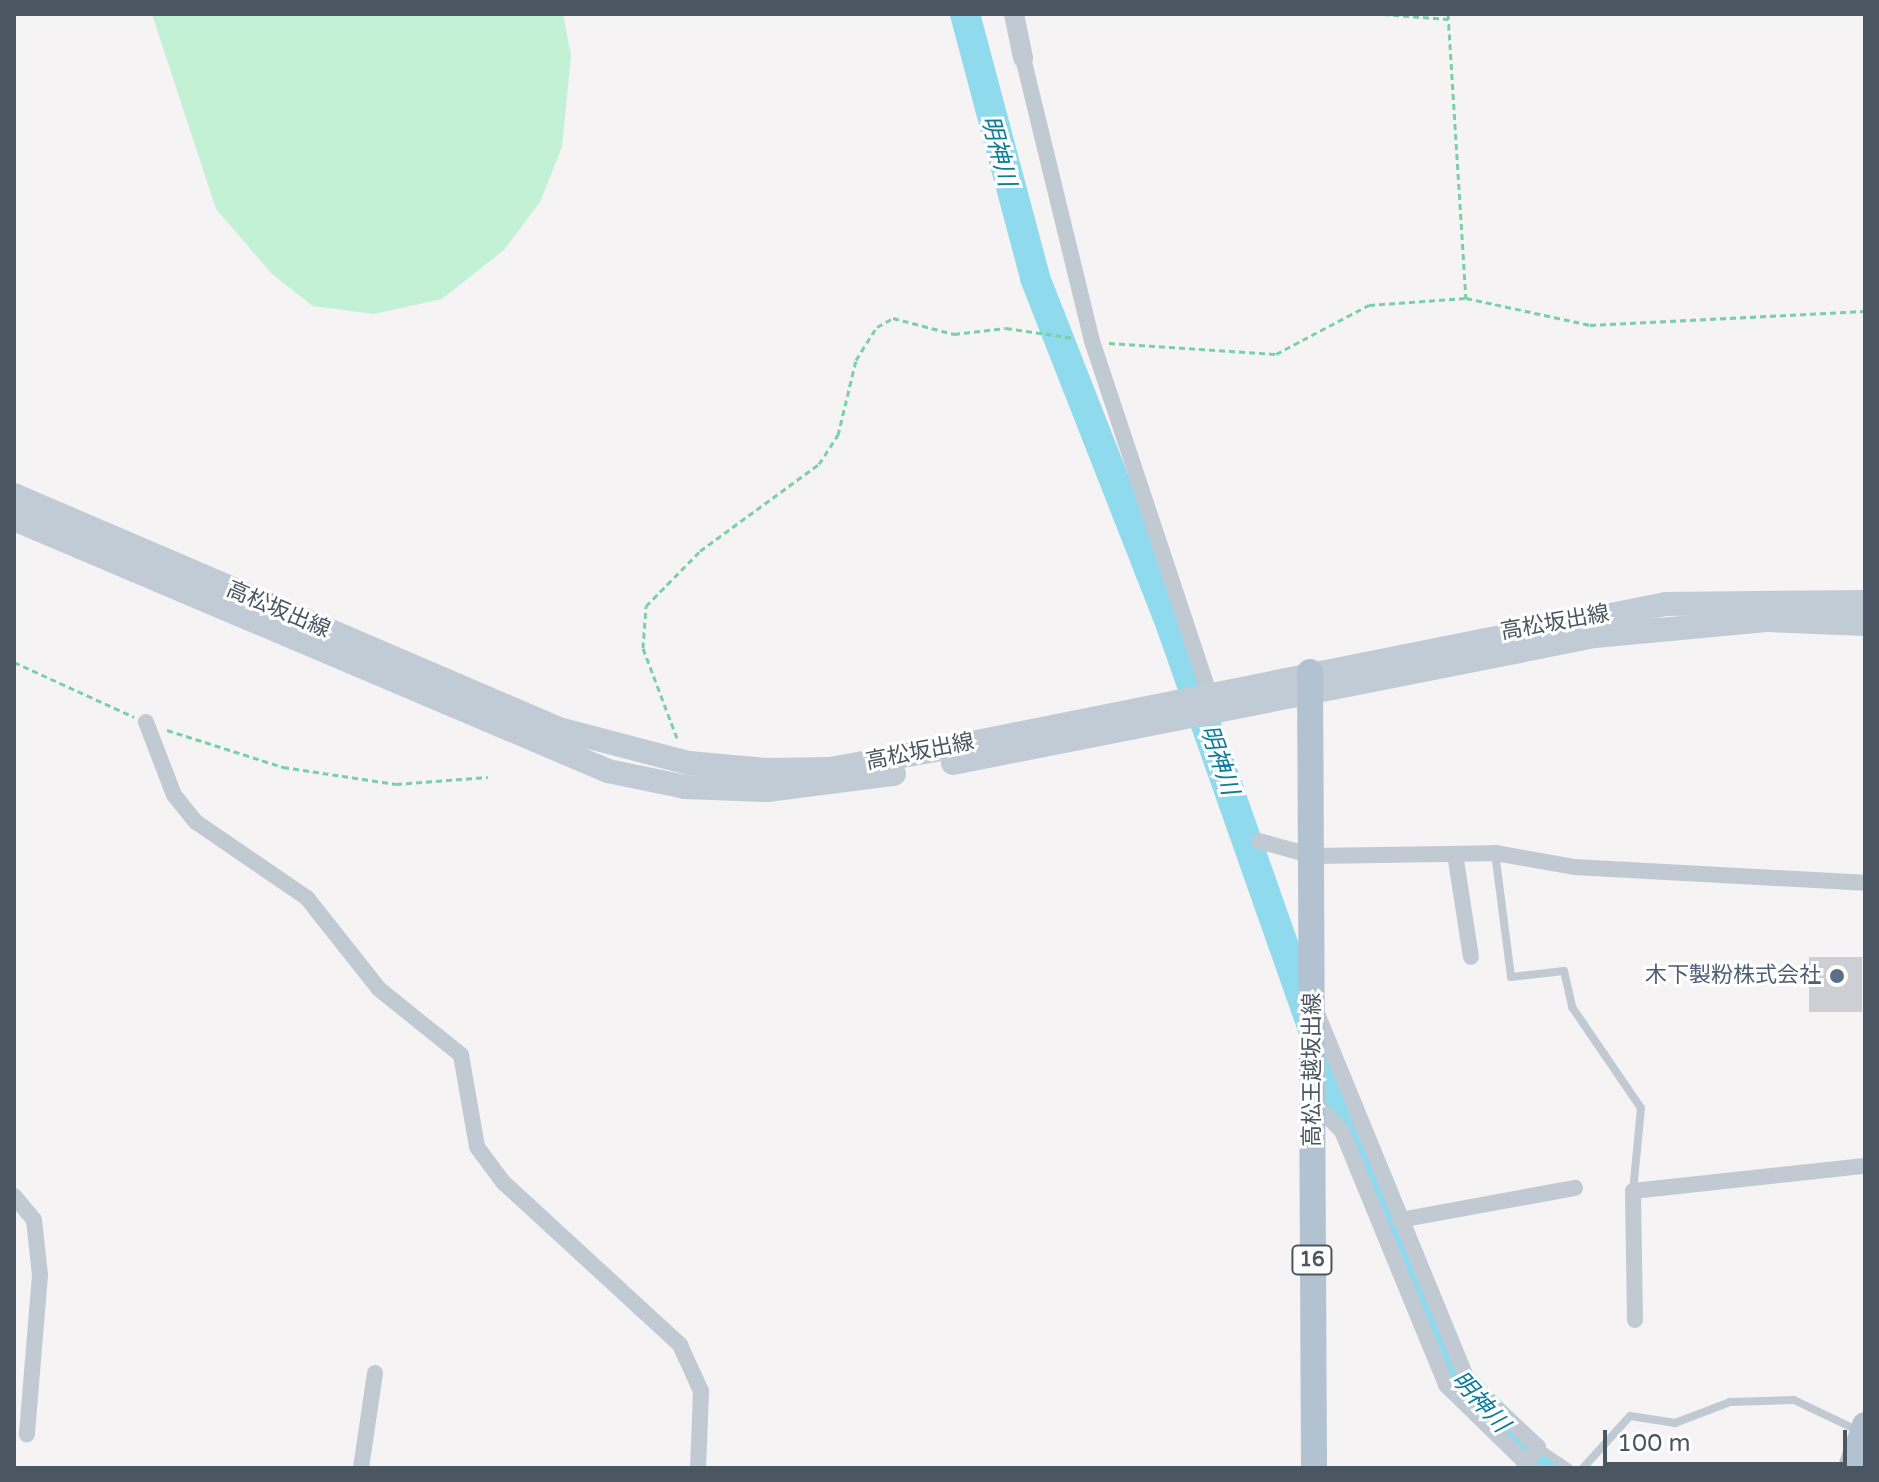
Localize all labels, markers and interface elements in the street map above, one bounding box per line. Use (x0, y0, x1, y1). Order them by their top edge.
water label: 明神川 (975, 112, 1021, 190)
street label: 高松坂出線 (222, 576, 334, 644)
street label: 高松坂出線 (1499, 600, 1611, 646)
water label: 明神川 (1194, 721, 1244, 799)
street label: 高松坂出線 (863, 729, 977, 775)
place label: 木下製粉株式会社 (1645, 963, 1821, 989)
marker: 木下製粉株式会社 (1828, 967, 1846, 985)
street label: 高松王越坂出線 (1300, 993, 1326, 1147)
road number: 16 (1290, 1244, 1334, 1276)
water label: 明神川 (1445, 1366, 1515, 1438)
scale bar (1607, 1414, 1851, 1464)
text: 100 m (1617, 1429, 1691, 1458)

